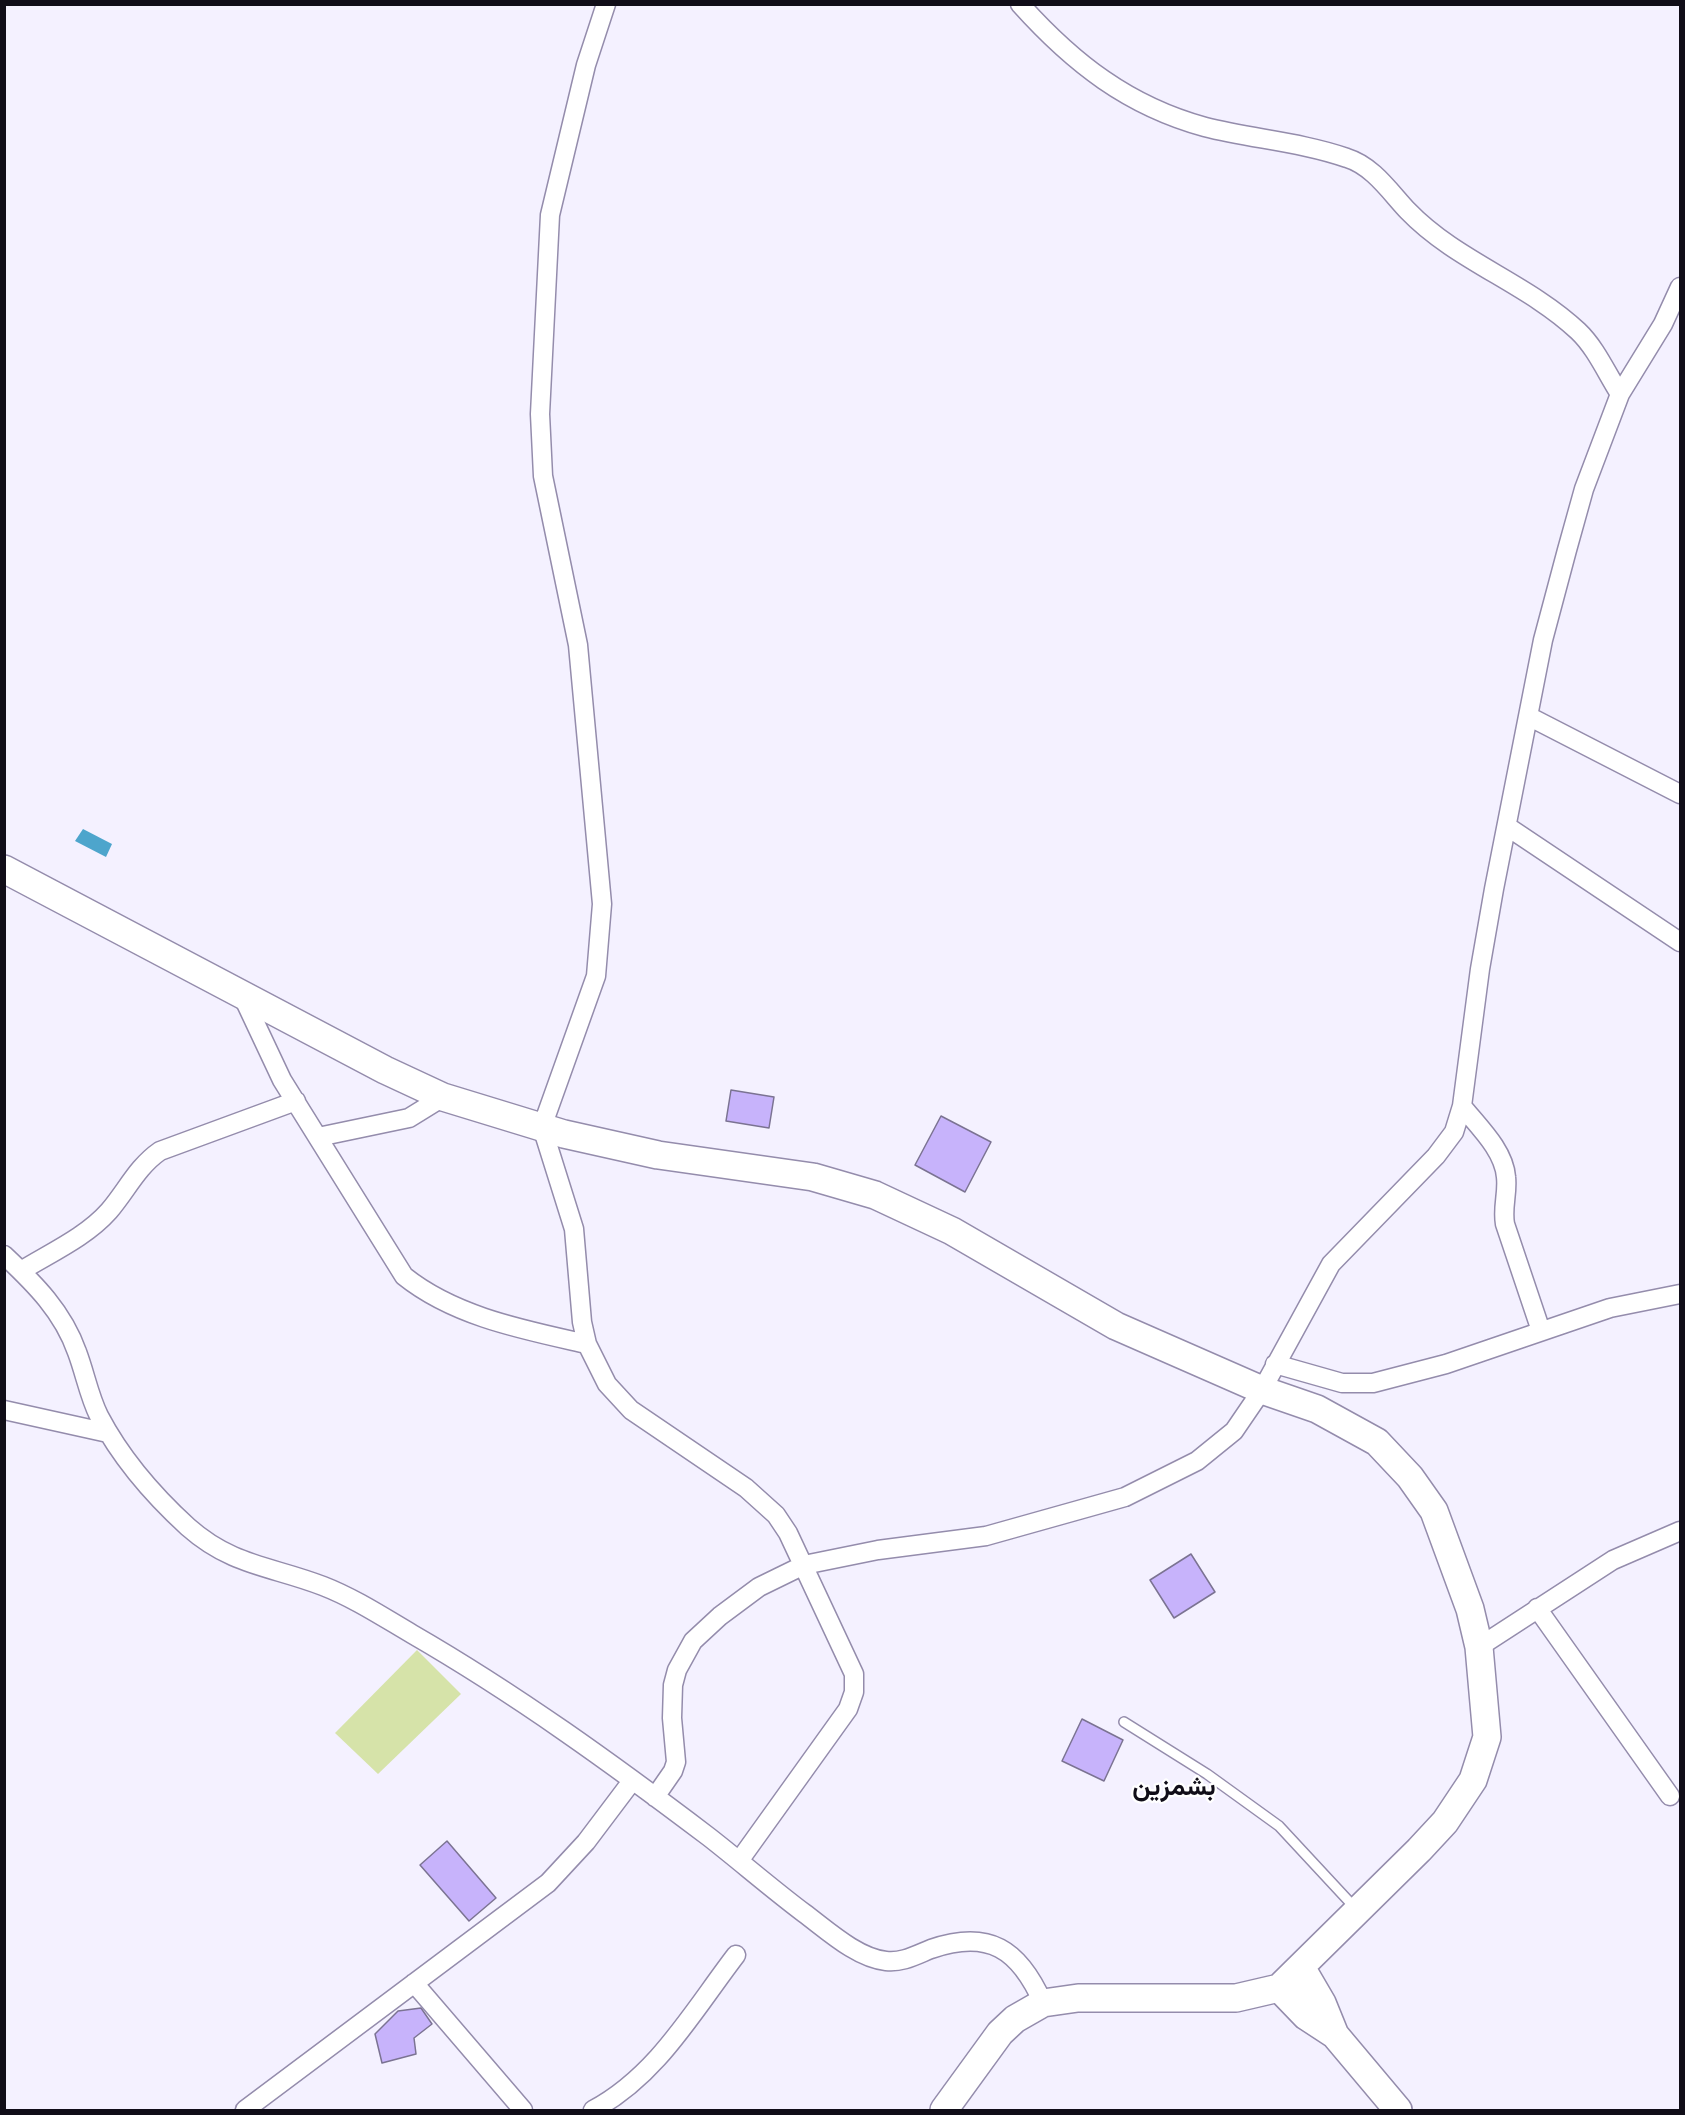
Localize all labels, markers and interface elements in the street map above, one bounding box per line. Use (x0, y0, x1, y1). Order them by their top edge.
district label: بشمزين (1132, 1771, 1216, 1803)

